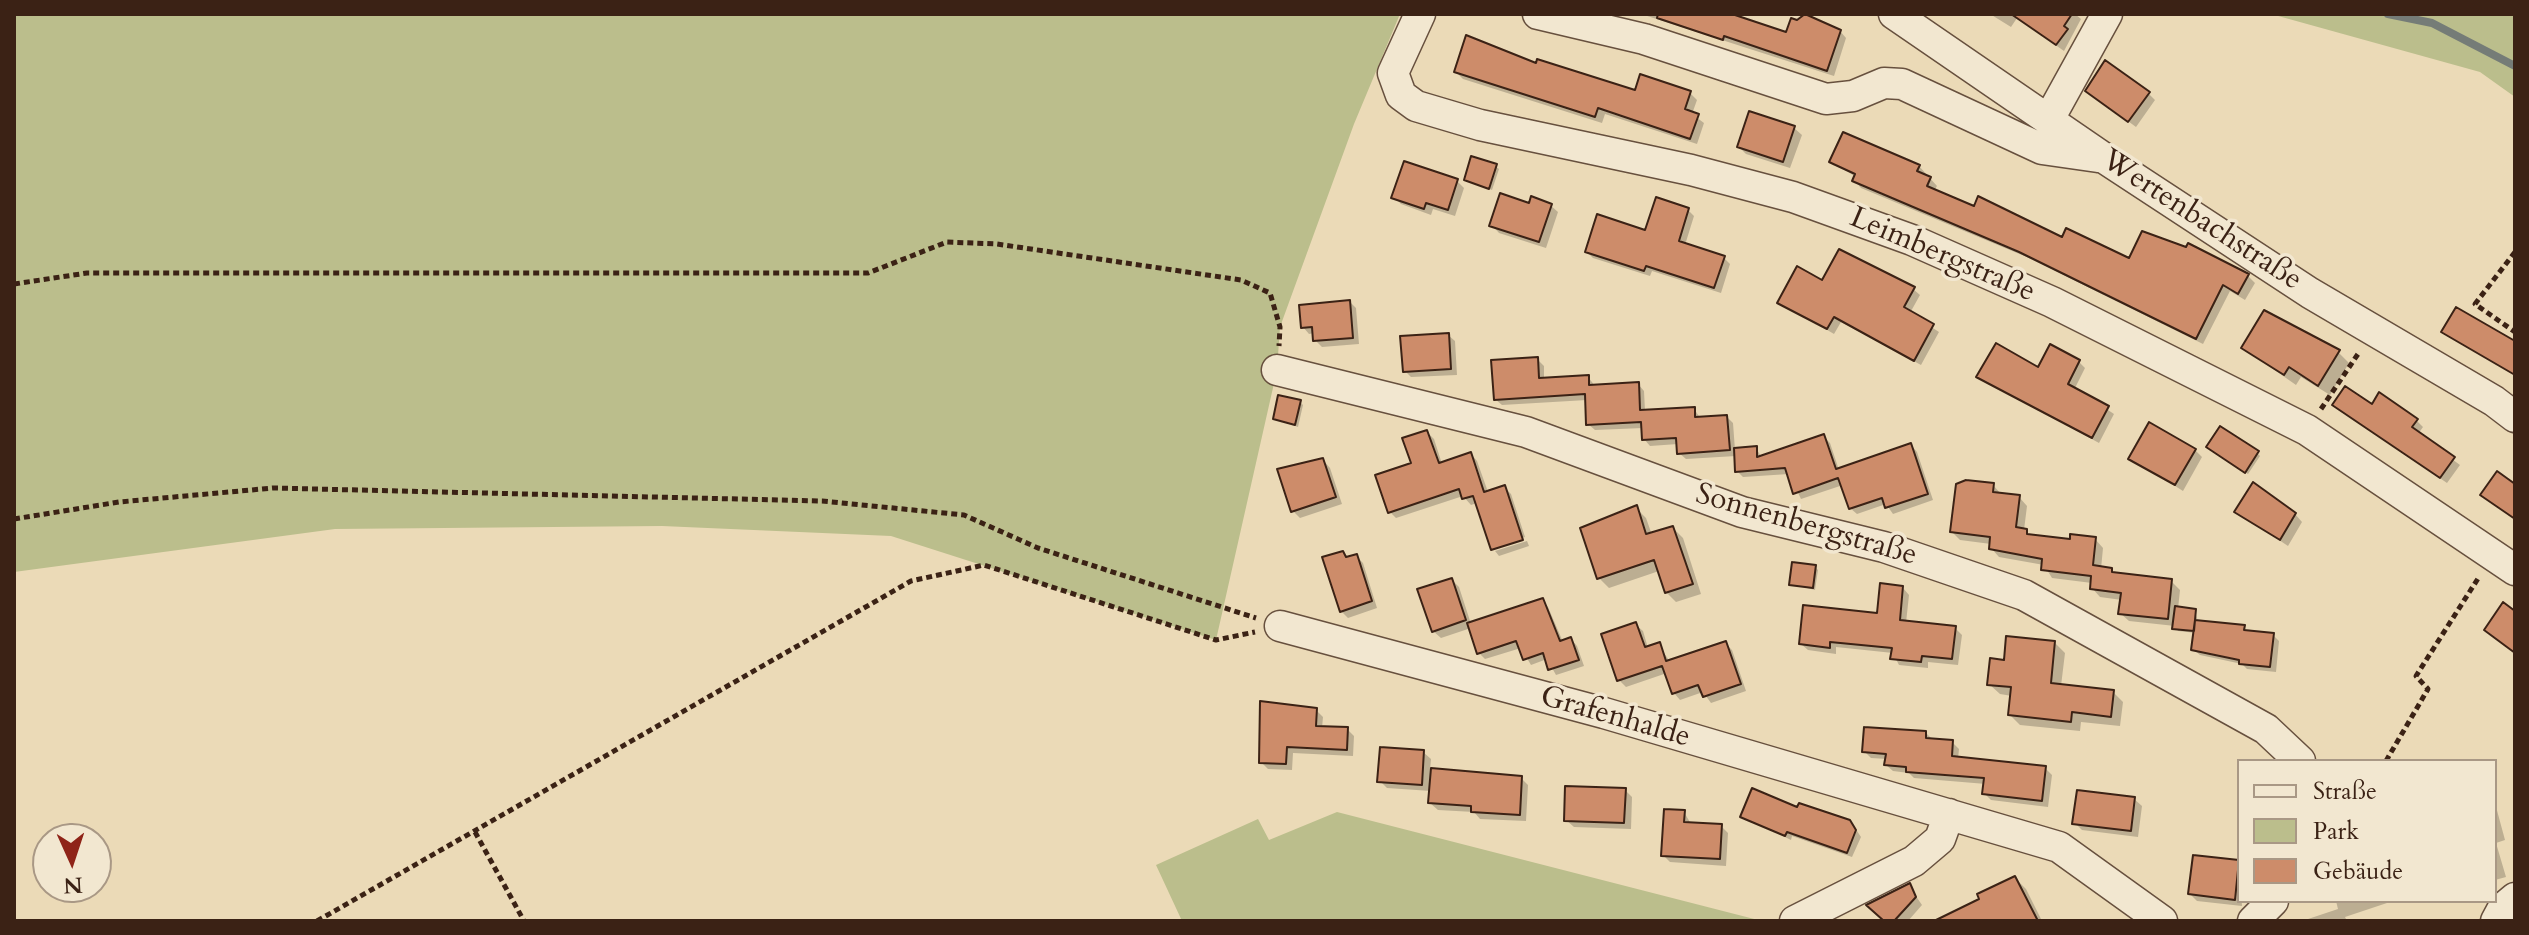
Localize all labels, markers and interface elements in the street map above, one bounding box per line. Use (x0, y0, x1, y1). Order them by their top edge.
street label: Wertenbachstraße (2094, 143, 2308, 299)
street label: Leimbergstraße (1844, 201, 2040, 311)
street label: Sonnenbergstraße (1691, 477, 1921, 575)
street label: Grafenhalde (1536, 679, 1694, 757)
legend (2237, 759, 2497, 903)
text: Straße (2313, 775, 2377, 808)
text: Park (2313, 815, 2359, 848)
north arrow (32, 823, 112, 903)
text: Gebäude (2313, 855, 2403, 888)
text: N (63, 869, 83, 900)

